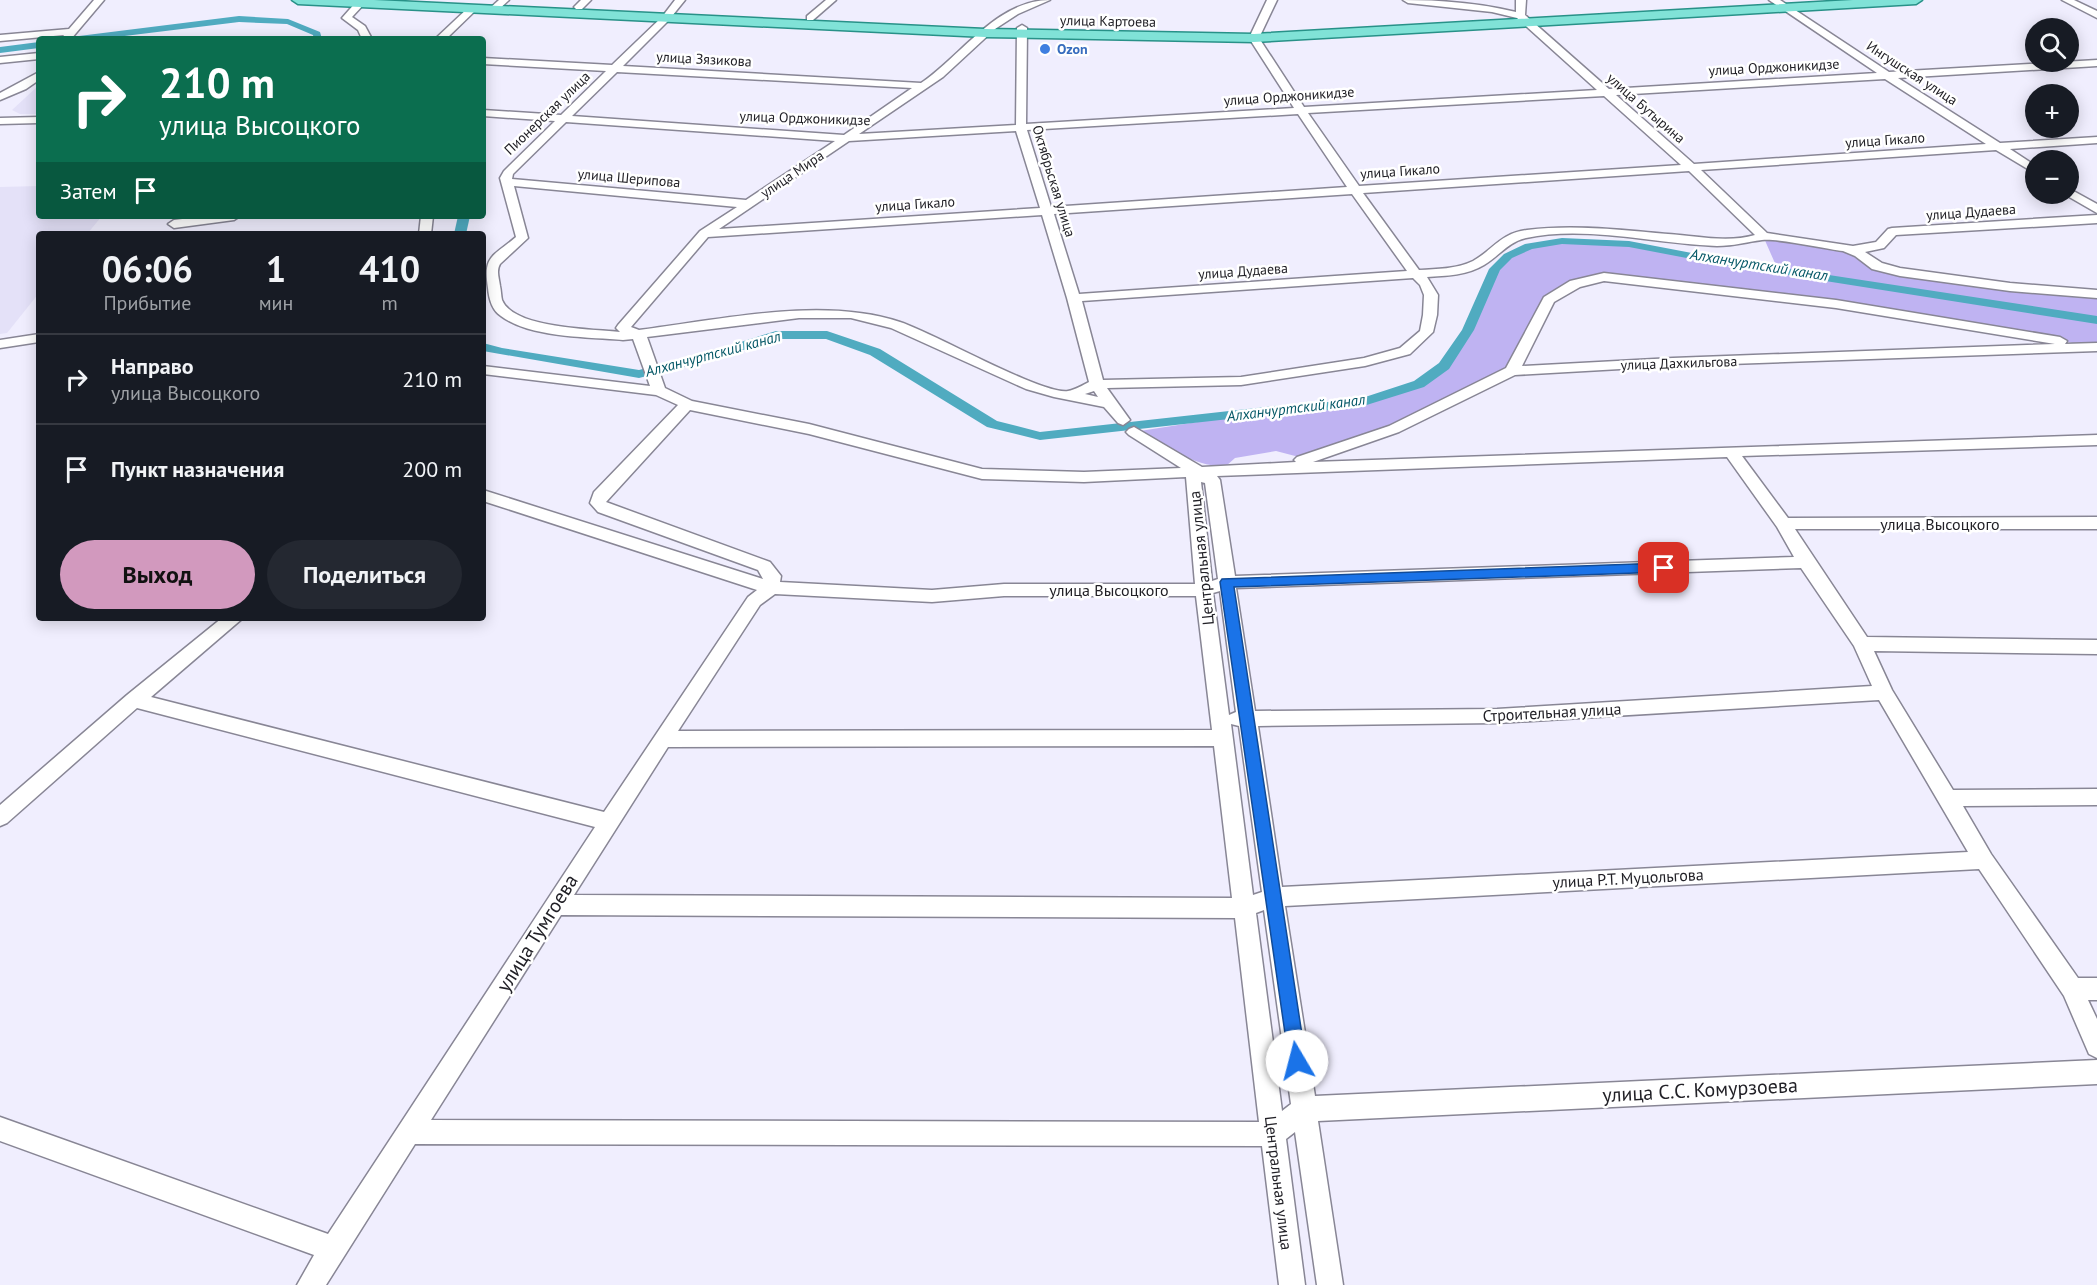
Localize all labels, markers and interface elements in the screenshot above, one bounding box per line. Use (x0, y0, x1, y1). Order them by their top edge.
street label: улица Картоева (1060, 11, 1156, 31)
map controls (2025, 18, 2079, 204)
button: search (2025, 18, 2079, 72)
street label: Ингушская улица (1863, 37, 1961, 109)
place label: Ozon (1057, 40, 1088, 58)
marker: Ozon (1038, 42, 1052, 56)
street label: улица Зязикова (656, 48, 752, 70)
text: 210 m (159, 55, 275, 110)
street label: улица Орджоникидзе (1708, 55, 1840, 79)
icon: right (60, 60, 138, 138)
street label: Пионерская улица (500, 67, 594, 159)
street label: улица Бутырина (1603, 69, 1689, 147)
street label: улица Орджоникидзе (1223, 82, 1355, 110)
button: + (2025, 84, 2079, 138)
street label: улица Орджоникидзе (739, 107, 871, 129)
text: улица Высоцкого (159, 108, 360, 142)
street label: Октябрьская улица (1028, 123, 1080, 239)
street label: улица Гикало (1845, 128, 1925, 152)
street label: улица Мира (757, 146, 827, 202)
button: − (2025, 150, 2079, 204)
street label: улица Гикало (1360, 159, 1440, 183)
street label: улица Шерипова (577, 165, 681, 191)
icon: arrive (129, 174, 162, 207)
text: Затем (60, 177, 117, 205)
street label: улица Гикало (875, 192, 955, 216)
street label: улица Дудаева (1926, 200, 2017, 224)
water label: Алханчуртский канал (1688, 244, 1830, 285)
text: 06:06 (102, 245, 193, 292)
text: 1 (266, 245, 286, 292)
text: 410 (359, 245, 420, 292)
street label: улица Дудаева (1198, 259, 1289, 283)
text: Прибытие (103, 290, 191, 316)
text: мин (259, 290, 293, 316)
text: m (382, 290, 398, 316)
water label: Алханчуртский канал (642, 326, 783, 381)
text: Направо (111, 352, 194, 380)
street label: улица Дахкильгова (1620, 352, 1738, 374)
icon: right (60, 363, 93, 396)
text: 210 m (402, 365, 462, 393)
text: улица Высоцкого (111, 380, 260, 406)
water label: Алханчуртский канал (1225, 390, 1367, 426)
icon: arrive (60, 453, 93, 486)
text: Пункт назначения (111, 455, 284, 483)
text: 200 m (402, 455, 462, 483)
street label: Центральная улица (1184, 490, 1218, 626)
street label: улица Высоцкого (1880, 514, 2000, 534)
button: Выход (60, 540, 255, 609)
button: Поделиться (267, 540, 462, 609)
pin (1638, 542, 1689, 593)
icon: arrive (1647, 551, 1680, 584)
street label: улица Высоцкого (1049, 580, 1169, 600)
street label: Строительная улица (1482, 698, 1622, 726)
street label: улица Р.Т. Муцольгова (1552, 864, 1704, 892)
street label: улица Тумгоева (490, 869, 584, 997)
position arrow (1265, 1029, 1329, 1093)
street label: улица С.С. Комурзоева (1602, 1072, 1798, 1108)
street label: Центральная улица (1261, 1115, 1297, 1251)

